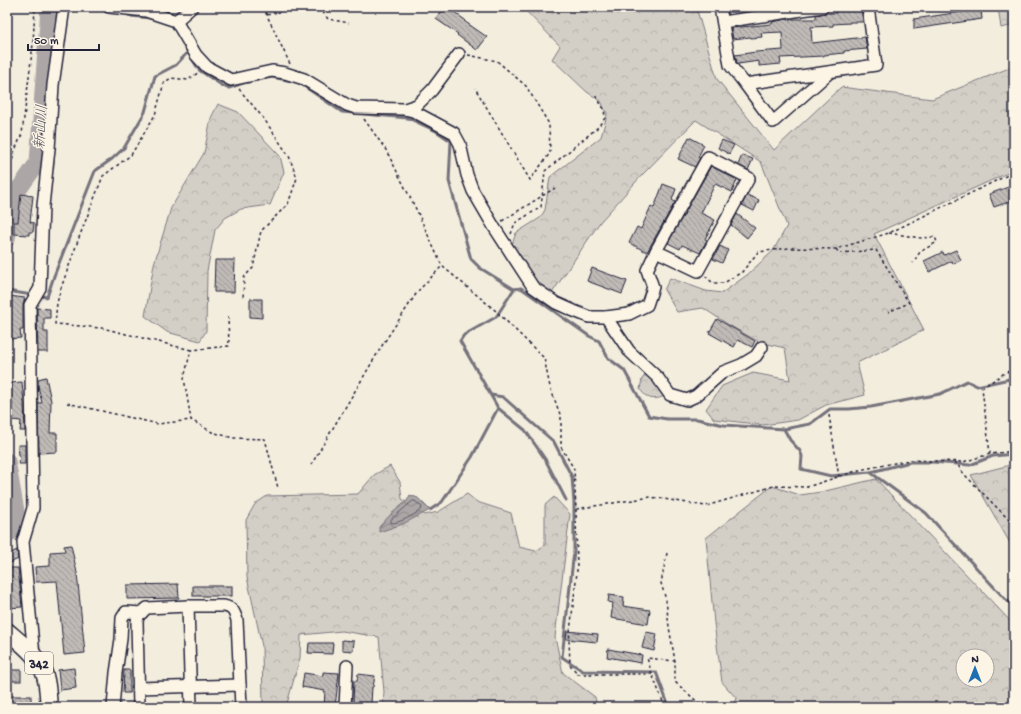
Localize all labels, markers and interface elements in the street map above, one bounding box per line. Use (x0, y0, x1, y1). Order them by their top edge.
scale bar (28, 26, 99, 52)
text: 50 m (34, 35, 59, 49)
water label: 新山川 (31, 104, 53, 150)
north arrow (955, 648, 995, 688)
road number: 342 (25, 652, 53, 674)
text: N (971, 654, 979, 666)

